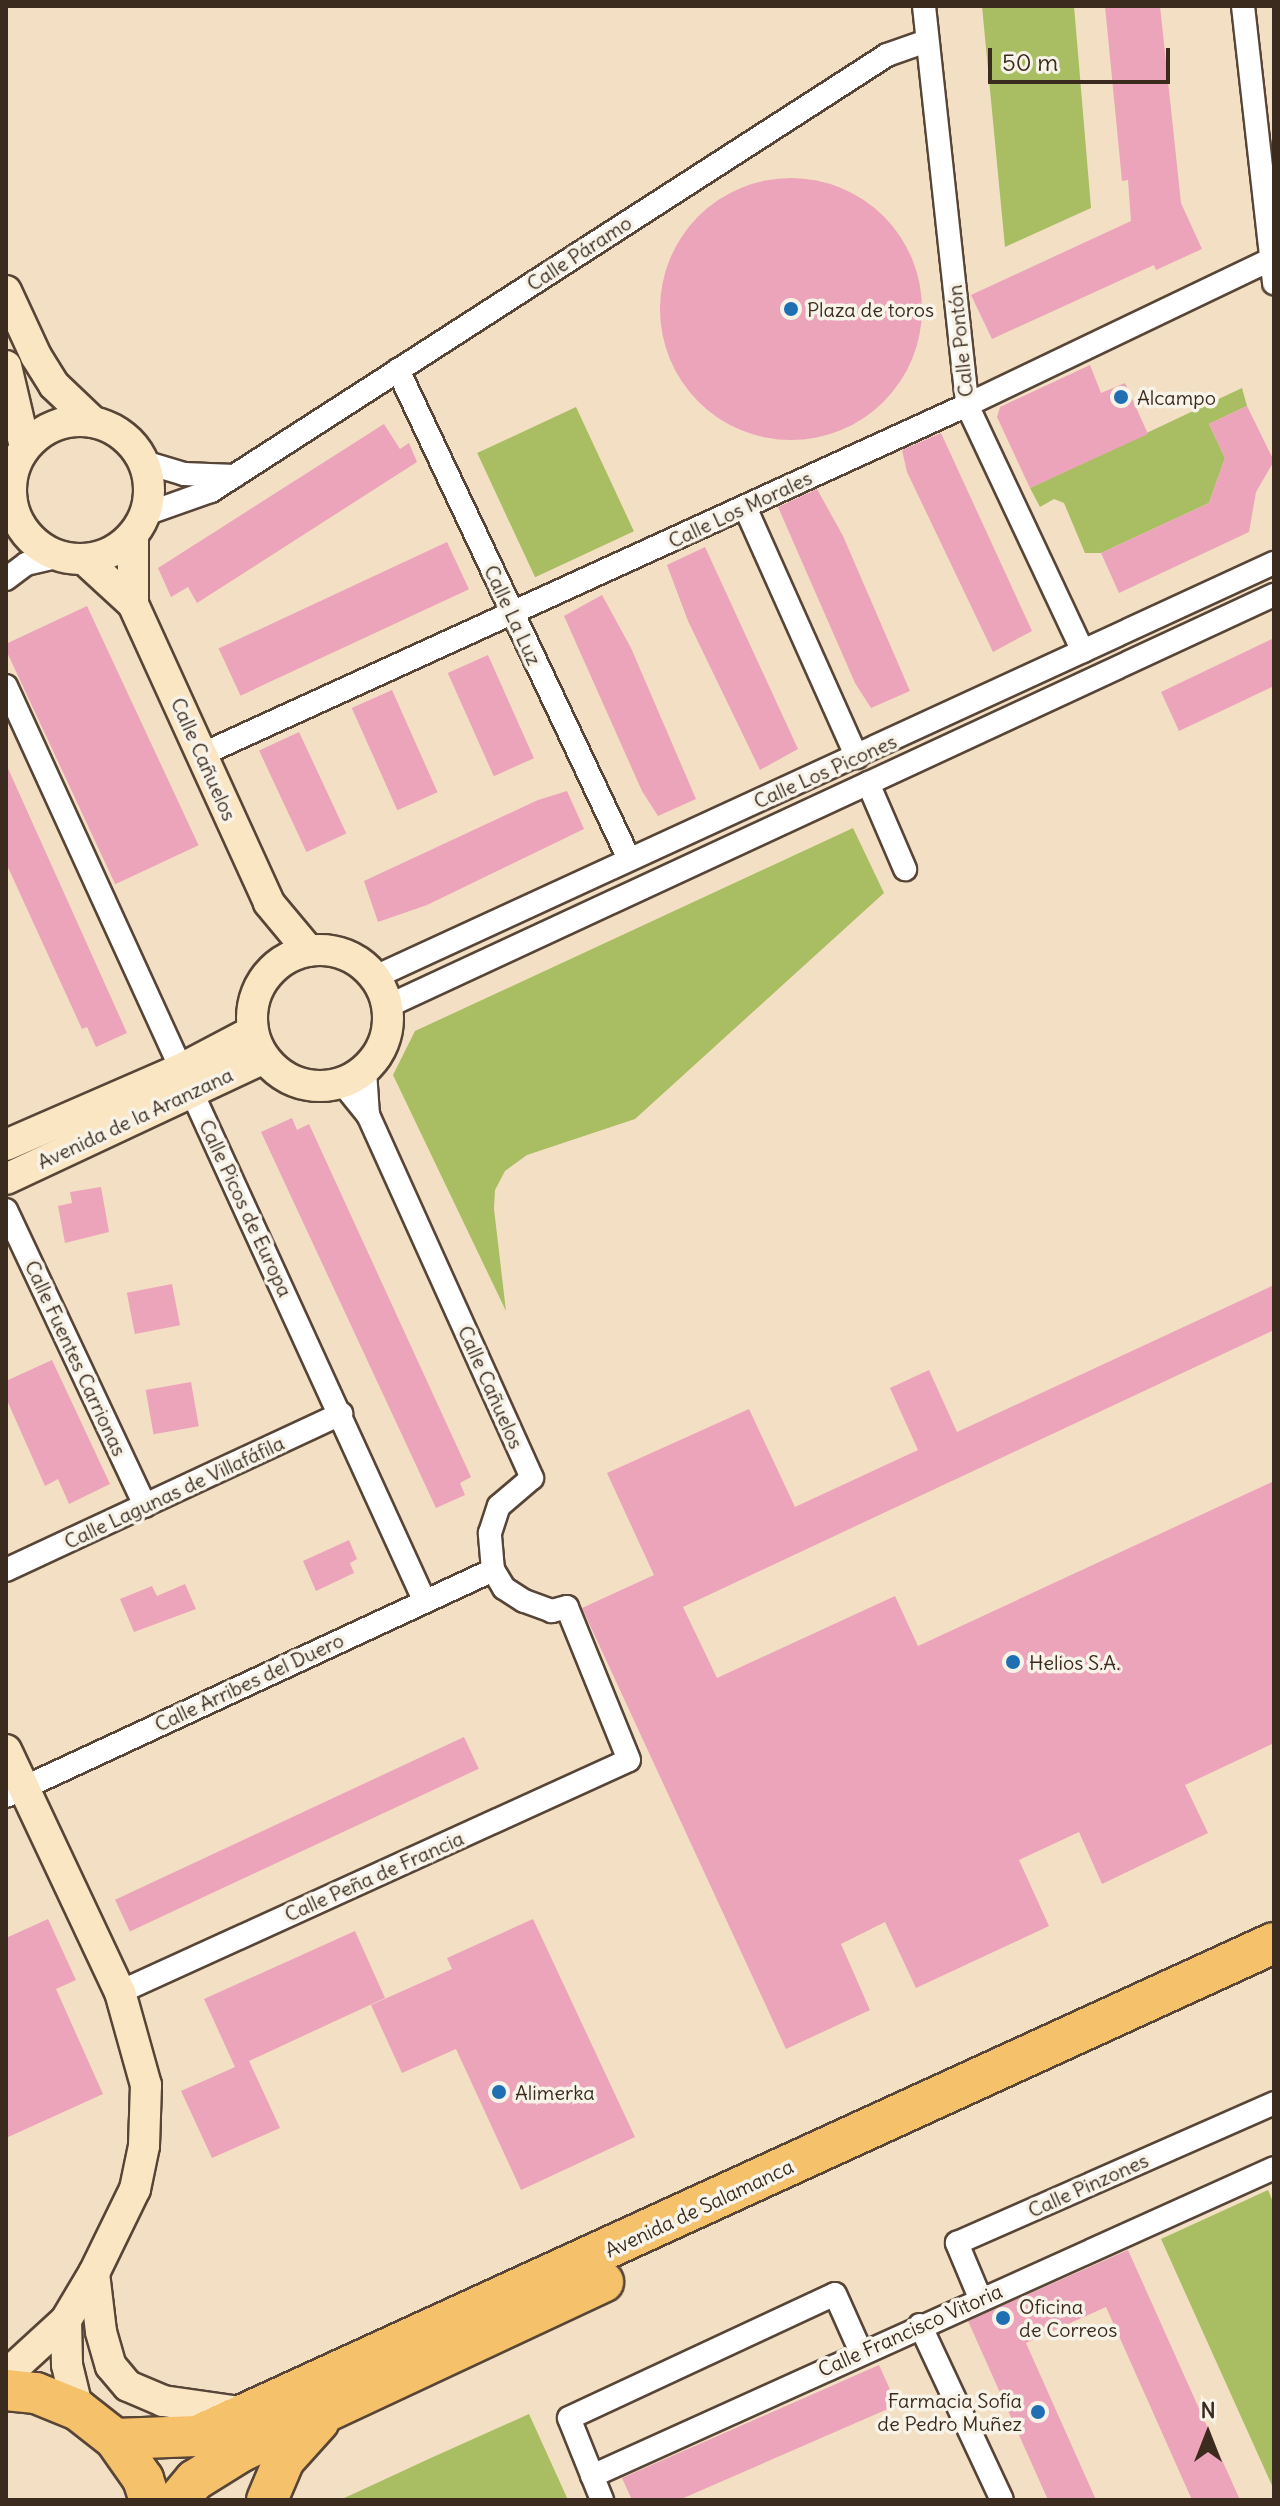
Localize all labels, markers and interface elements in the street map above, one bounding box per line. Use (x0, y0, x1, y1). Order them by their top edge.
scale bar (992, 32, 1174, 82)
text: 50 m (1002, 47, 1058, 77)
street label: Calle Páramo (522, 210, 636, 296)
street label: Calle Pontón (942, 284, 978, 398)
place label: Plaza de toros (807, 297, 934, 321)
marker: Plaza de toros (782, 300, 800, 318)
place label: Alcampo (1137, 385, 1216, 409)
marker: Alcampo (1112, 388, 1130, 406)
street label: Calle Los Morales (664, 465, 816, 553)
street label: Calle La Luz (479, 561, 547, 669)
street label: Calle Cañuelos (166, 694, 242, 824)
street label: Calle Los Picones (750, 729, 900, 813)
street label: Avenida de la Aranzana (34, 1062, 236, 1174)
street label: Calle Picos de Europa (194, 1116, 298, 1300)
street label: Calle Fuentes Carrionas (20, 1256, 132, 1460)
street label: Calle Cañuelos (453, 1322, 529, 1452)
street label: Calle Lagunas de Villafáfila (60, 1430, 288, 1554)
street label: Calle Arribes del Duero (151, 1628, 347, 1736)
place label: Helios S.A. (1029, 1650, 1120, 1674)
marker: Helios S.A. (1004, 1653, 1022, 1671)
street label: Calle Peña de Francia (281, 1826, 467, 1926)
place label: Alimerka (515, 2080, 595, 2104)
marker: Alimerka (490, 2083, 508, 2101)
street label: Calle Pinzones (1024, 2148, 1152, 2222)
street label: Avenida de Salamanca (601, 2154, 797, 2262)
street label: Calle Francisco Vitoria (814, 2279, 1006, 2381)
place label: Oficina de Correos (1019, 2294, 1117, 2341)
marker: Oficina de Correos (994, 2309, 1012, 2327)
place label: Farmacia Sofía de Pedro Muñez (877, 2388, 1022, 2435)
north arrow (1168, 2394, 1248, 2474)
text: N (1200, 2396, 1216, 2424)
marker: Farmacia Sofía de Pedro Muñez (1029, 2403, 1047, 2421)

